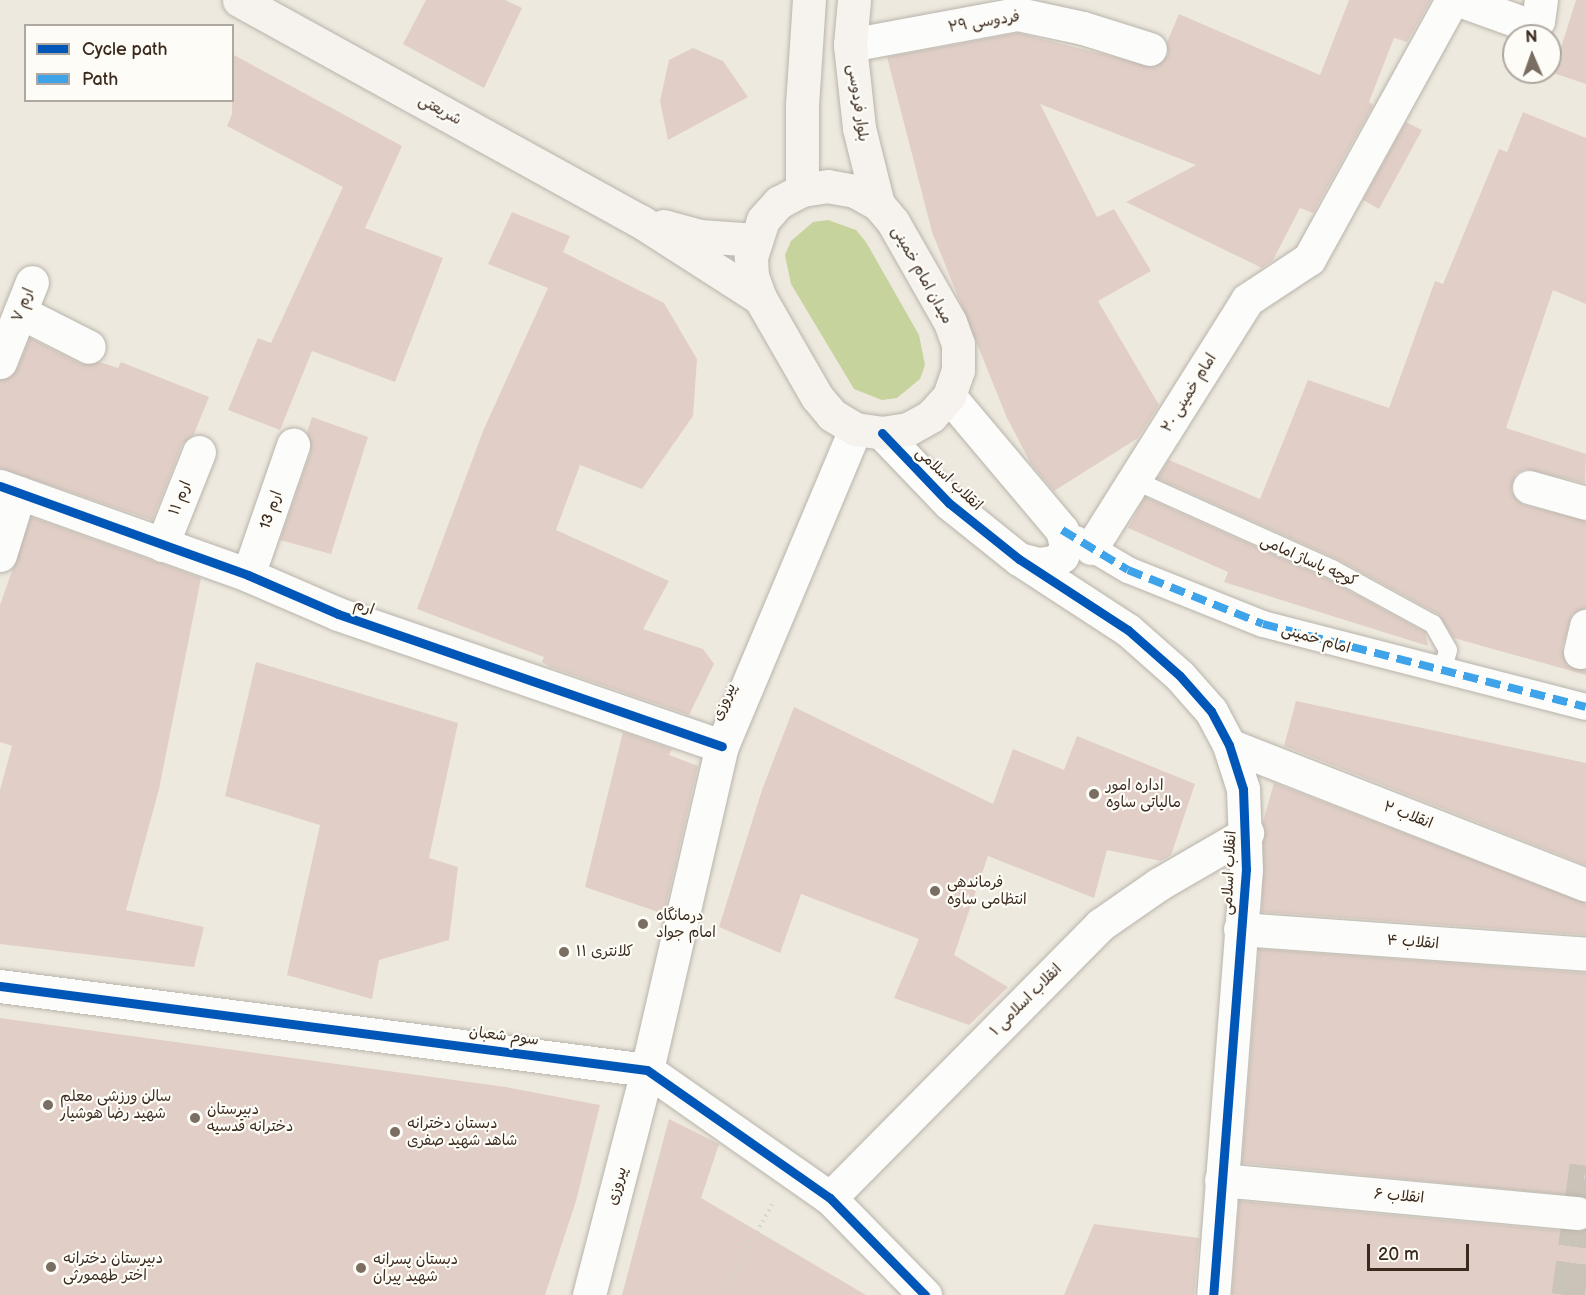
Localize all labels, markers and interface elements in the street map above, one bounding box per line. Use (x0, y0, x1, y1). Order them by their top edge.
street label: فردوسی ۲۹ (947, 7, 1021, 37)
legend (24, 24, 234, 102)
north arrow (1502, 24, 1562, 84)
text: N (1525, 28, 1538, 47)
text: Cycle path (82, 39, 168, 60)
street label: بلوار فردوسی (844, 63, 872, 143)
text: Path (82, 69, 118, 90)
street label: شریعتی (415, 91, 465, 129)
street label: میدان امام خمینی (888, 223, 956, 327)
street label: ارم ۷ (8, 285, 38, 325)
street label: امام خمینی ۲۰ (1158, 350, 1220, 436)
street label: انقلاب اسلامی (912, 443, 986, 515)
street label: ارم ۱۱ (165, 478, 195, 518)
street label: ارم 13 (256, 488, 286, 532)
street label: کوچه پاساژ امامی (1258, 532, 1360, 590)
street label: ارم (351, 595, 377, 619)
street label: امام خمینی (1280, 621, 1352, 657)
street label: پیروزی (708, 680, 740, 724)
place label: اداره امور مالیاتی ساوه (1106, 776, 1181, 811)
marker: اداره امور مالیاتی ساوه (1087, 787, 1101, 801)
street label: انقلاب ۲ (1381, 797, 1435, 833)
street label: انقلاب اسلامی (1218, 830, 1240, 916)
place label: فرماندهی انتظامی ساوه (947, 873, 1027, 908)
marker: فرماندهی انتظامی ساوه (928, 884, 942, 898)
place label: درمانگاه امام جواد (656, 906, 716, 941)
marker: درمانگاه امام جواد (634, 915, 652, 933)
street label: انقلاب ۴ (1386, 931, 1440, 953)
place label: کلانتری ۱۱ (576, 943, 633, 961)
marker: کلانتری ۱۱ (557, 945, 571, 959)
street label: انقلاب اسلامی ۱ (986, 960, 1066, 1040)
street label: سوم شعبان (468, 1023, 540, 1049)
place label: سالن ورزشی معلم شهید رضا هوشیار (60, 1087, 171, 1122)
marker: سالن ورزشی معلم شهید رضا هوشیار (41, 1098, 55, 1112)
place label: دبیرستان دخترانه قدسیه (207, 1100, 293, 1135)
marker: دبیرستان دخترانه قدسیه (188, 1111, 202, 1125)
place label: دبستان دخترانه شاهد شهید صفری (407, 1114, 517, 1149)
marker: دبستان دخترانه شاهد شهید صفری (388, 1125, 402, 1139)
street label: پیروزی (603, 1165, 631, 1207)
street label: انقلاب ۶ (1373, 1185, 1425, 1207)
scale bar (1370, 1232, 1472, 1270)
text: 20 m (1378, 1244, 1419, 1265)
place label: دبیرستان دخترانه اختر طهمورثی (63, 1249, 163, 1284)
place label: دبستان پسرانه شهید پیران (373, 1250, 458, 1285)
marker: دبیرستان دخترانه اختر طهمورثی (44, 1260, 58, 1274)
marker: دبستان پسرانه شهید پیران (354, 1261, 368, 1275)

